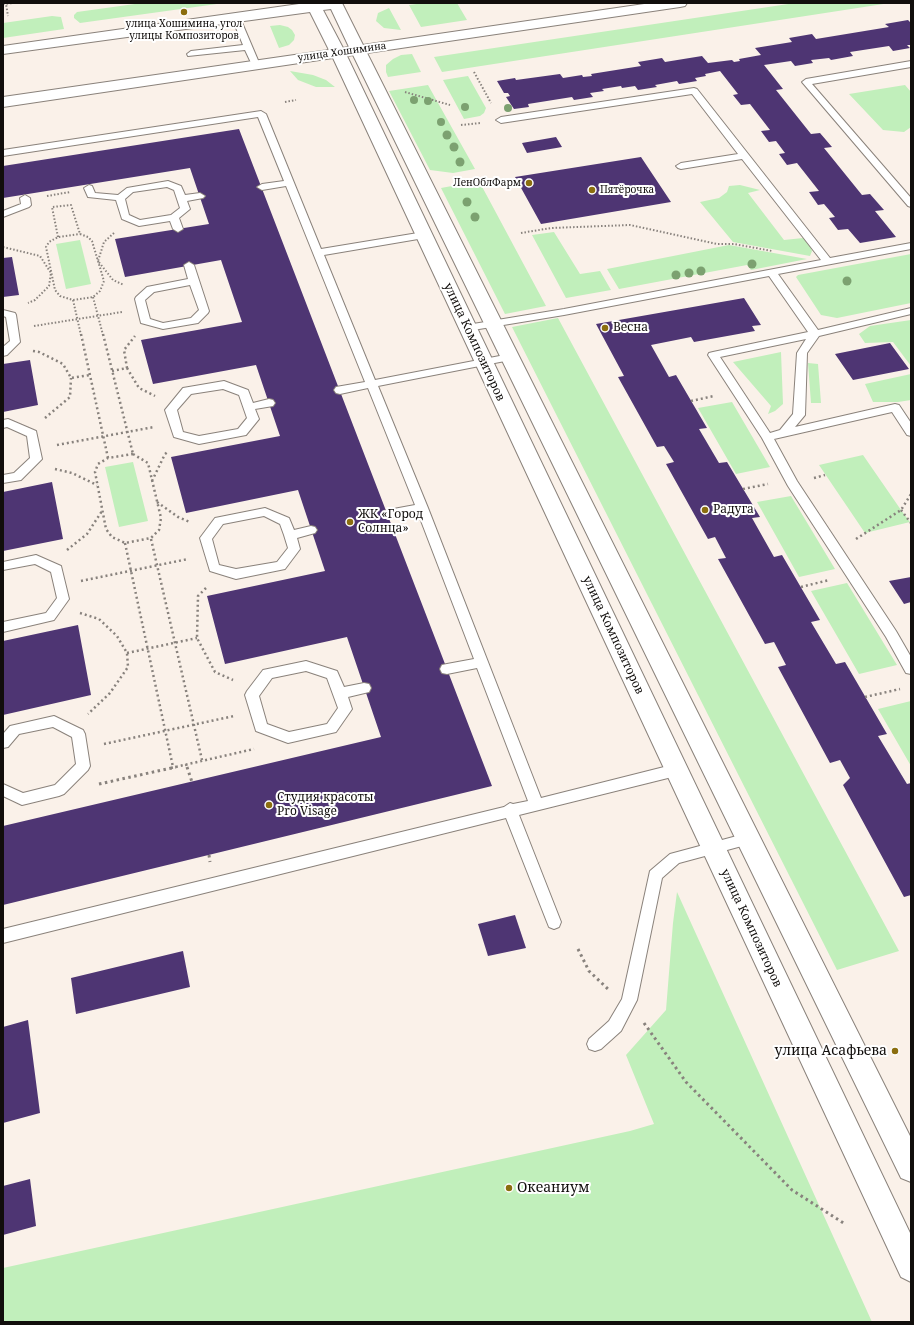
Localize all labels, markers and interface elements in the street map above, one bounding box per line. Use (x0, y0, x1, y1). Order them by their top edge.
marker: улица Хошимина, угол улицы Композиторов (179, 7, 189, 17)
place label: улица Хошимина, угол улицы Композиторов (126, 18, 242, 42)
street label: улица Хошимина (297, 40, 387, 64)
place label: ЛенОблФарм (453, 177, 521, 189)
marker: ЛенОблФарм (524, 178, 534, 188)
place label: Пятёрочка (600, 184, 654, 196)
marker: Пятёрочка (587, 185, 597, 195)
street label: улица Композиторов (440, 281, 508, 403)
place label: Весна (613, 321, 648, 335)
marker: Весна (600, 323, 610, 333)
place label: Радуга (713, 503, 754, 517)
marker: Радуга (700, 505, 710, 515)
place label: ЖК «Город Солнца» (358, 508, 423, 536)
marker: ЖК «Город Солнца» (345, 517, 355, 527)
street label: улица Композиторов (579, 574, 647, 696)
place label: Студия красоты Pro Visage (277, 791, 374, 819)
marker: Студия красоты Pro Visage (264, 800, 274, 810)
street label: улица Композиторов (717, 867, 785, 989)
place label: улица Асафьева (775, 1043, 887, 1059)
marker: улица Асафьева (890, 1046, 900, 1056)
place label: Океаниум (517, 1180, 589, 1196)
marker: Океаниум (504, 1183, 514, 1193)

